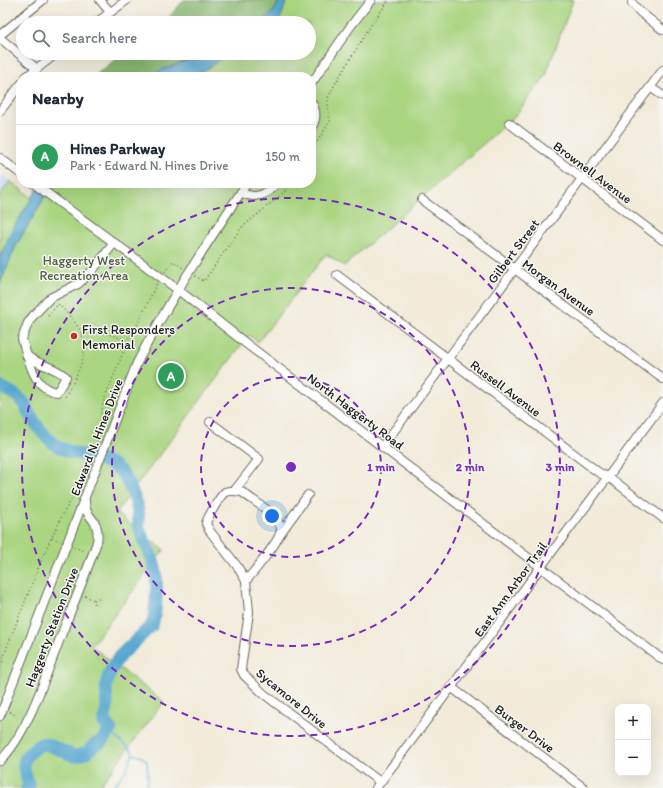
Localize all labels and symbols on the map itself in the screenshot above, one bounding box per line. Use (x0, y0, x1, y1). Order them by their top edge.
street label: Brownell Avenue (551, 138, 635, 207)
street label: Gilbert Street (484, 216, 542, 286)
park label: Haggerty West Recreation Area (39, 253, 129, 283)
street label: Morgan Avenue (519, 256, 598, 319)
place label: First Responders Memorial (82, 322, 175, 352)
marker: First Responders Memorial (69, 331, 79, 341)
street label: Russell Avenue (467, 357, 544, 420)
pin: A (158, 361, 184, 391)
street label: North Haggerty Road (304, 370, 407, 453)
street label: Edward N. Hines Drive (67, 377, 126, 498)
centre of rings (284, 460, 298, 474)
text: 1 min (367, 460, 396, 474)
text: 2 min (456, 460, 485, 474)
text: 3 min (546, 460, 575, 474)
your location (262, 506, 282, 526)
street label: East Ann Arbor Trail (471, 539, 550, 640)
street label: Haggerty Station Drive (22, 565, 81, 689)
street label: Sycamore Drive (253, 665, 330, 732)
street label: Burger Drive (492, 701, 558, 756)

